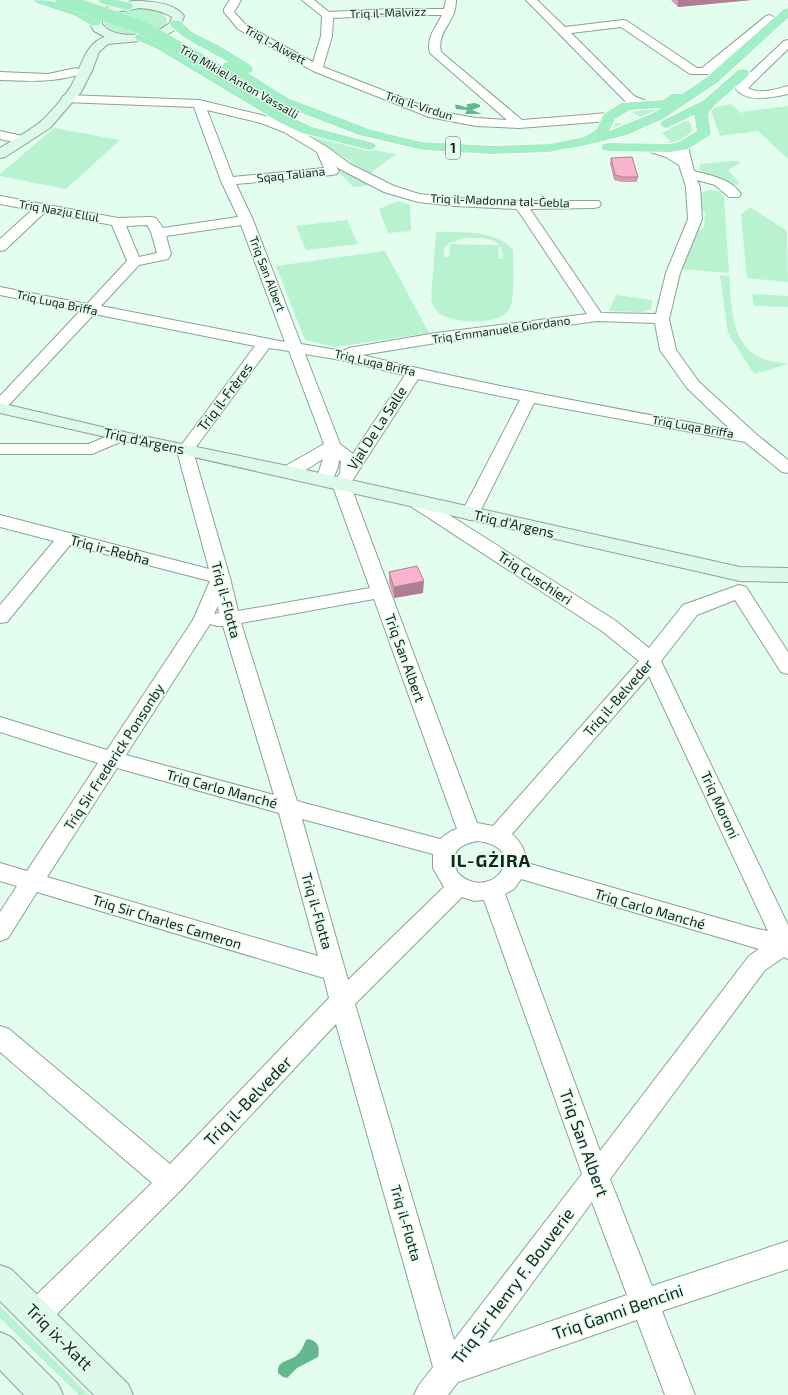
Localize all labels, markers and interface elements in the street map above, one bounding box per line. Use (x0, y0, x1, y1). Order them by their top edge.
street label: Triq il-Malvizz (349, 4, 427, 20)
street label: Triq l-Alwett (242, 21, 309, 67)
street label: Triq Mikiel Anton Vassalli (177, 41, 302, 121)
street label: Triq il-Virdun (384, 88, 455, 123)
road number: 1 (446, 137, 460, 159)
street label: Sqaq Taliana (256, 163, 326, 185)
street label: Triq il-Madonna tal-Ġebla (430, 191, 570, 209)
street label: Triq Nazju Ellul (18, 196, 101, 225)
street label: Triq San Albert (247, 234, 289, 314)
street label: Triq Luqa Briffa (15, 287, 99, 317)
street label: Triq Emmanuele Giordano (431, 312, 571, 346)
street label: Triq Luqa Briffa (333, 346, 417, 378)
street label: Triq il-Frères (193, 359, 256, 434)
street label: Vjal De La Salle (343, 383, 410, 473)
street label: Triq Luqa Briffa (651, 412, 735, 440)
street label: Triq d'Argens (102, 424, 186, 457)
street label: Triq d'Argens (472, 506, 556, 541)
street label: Triq ir-Rebħa (68, 531, 152, 568)
street label: Triq Cuschieri (495, 547, 576, 608)
street label: Triq il-Flotta (208, 560, 245, 640)
street label: Triq San Albert (382, 611, 429, 704)
street label: Triq il-Belveder (579, 655, 656, 740)
street label: Triq Sir Frederick Ponsonby (60, 680, 168, 833)
street label: Triq Carlo Manché (165, 766, 279, 811)
street label: Triq Moroni (697, 768, 743, 841)
district label: IL-GŻIRA (451, 849, 531, 871)
street label: Triq il-Flotta (298, 871, 336, 951)
street label: Triq Carlo Manché (593, 885, 707, 932)
street label: Triq Sir Charles Cameron (91, 891, 244, 952)
street label: Triq il-Belveder (199, 1051, 296, 1150)
street label: Triq San Albert (555, 1086, 614, 1200)
street label: Triq il-Flotta (387, 1183, 425, 1263)
street label: Triq Sir Henry F. Bouverie (447, 1204, 578, 1368)
street label: Triq Ġanni Bencini (550, 1279, 686, 1344)
street label: Triq ix-Xatt (22, 1299, 97, 1375)

